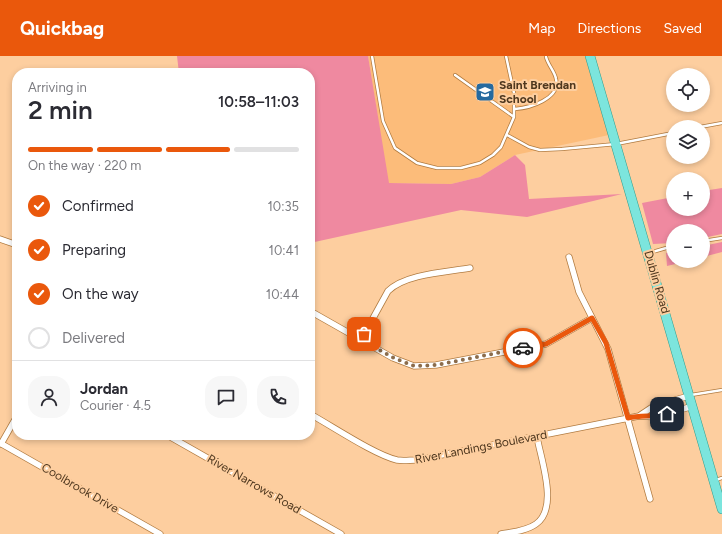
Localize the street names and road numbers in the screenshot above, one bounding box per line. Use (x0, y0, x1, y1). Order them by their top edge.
street label: Dublin Road (641, 249, 673, 315)
street label: River Landings Boulevard (414, 427, 548, 467)
street label: River Narrows Road (205, 451, 303, 517)
street label: Coolbrook Drive (39, 460, 121, 516)

